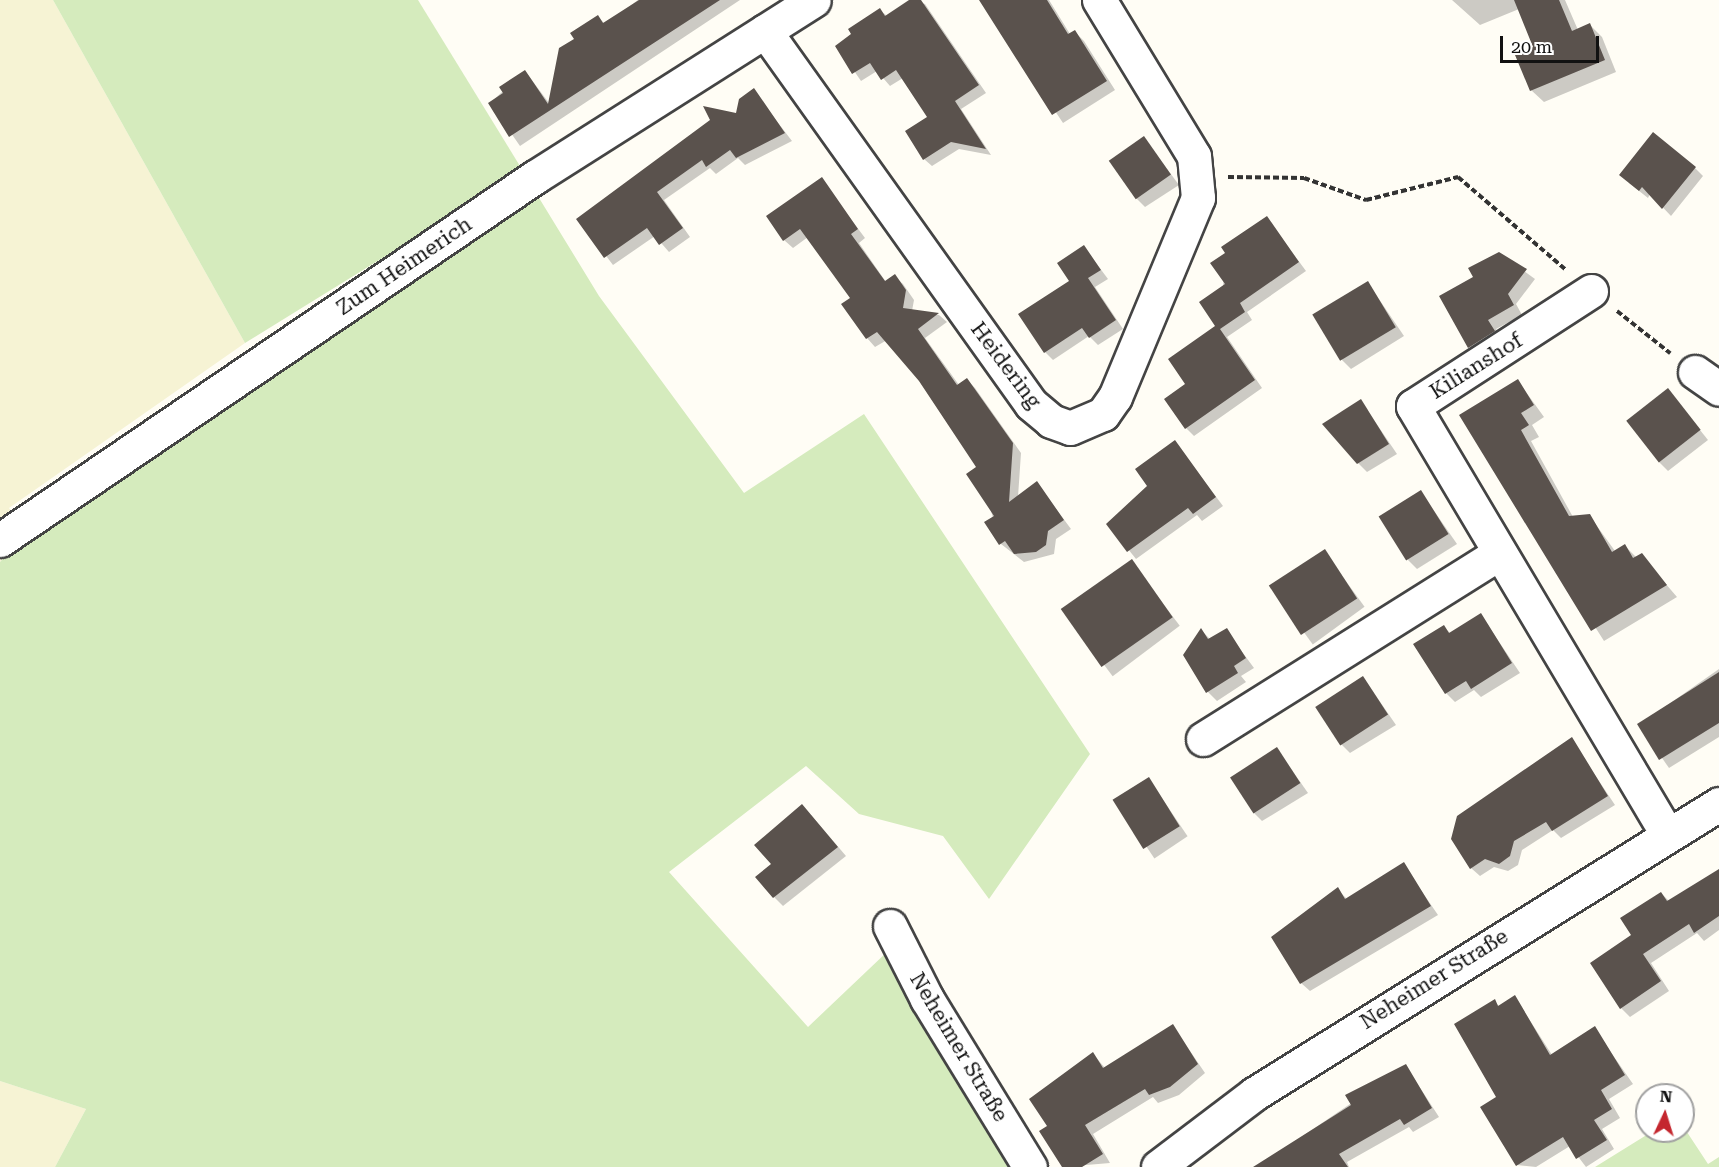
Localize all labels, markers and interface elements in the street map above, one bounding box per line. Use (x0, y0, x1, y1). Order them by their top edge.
scale bar (1503, 24, 1602, 62)
text: 20 m (1511, 36, 1552, 57)
street label: Zum Heimerich (332, 212, 476, 320)
street label: Heidering (965, 317, 1047, 413)
street label: Kilianshof (1425, 328, 1527, 404)
street label: Neheimer Straße (1355, 923, 1513, 1035)
street label: Neheimer Straße (905, 968, 1013, 1126)
north arrow (1635, 1083, 1695, 1143)
text: N (1659, 1087, 1673, 1106)

